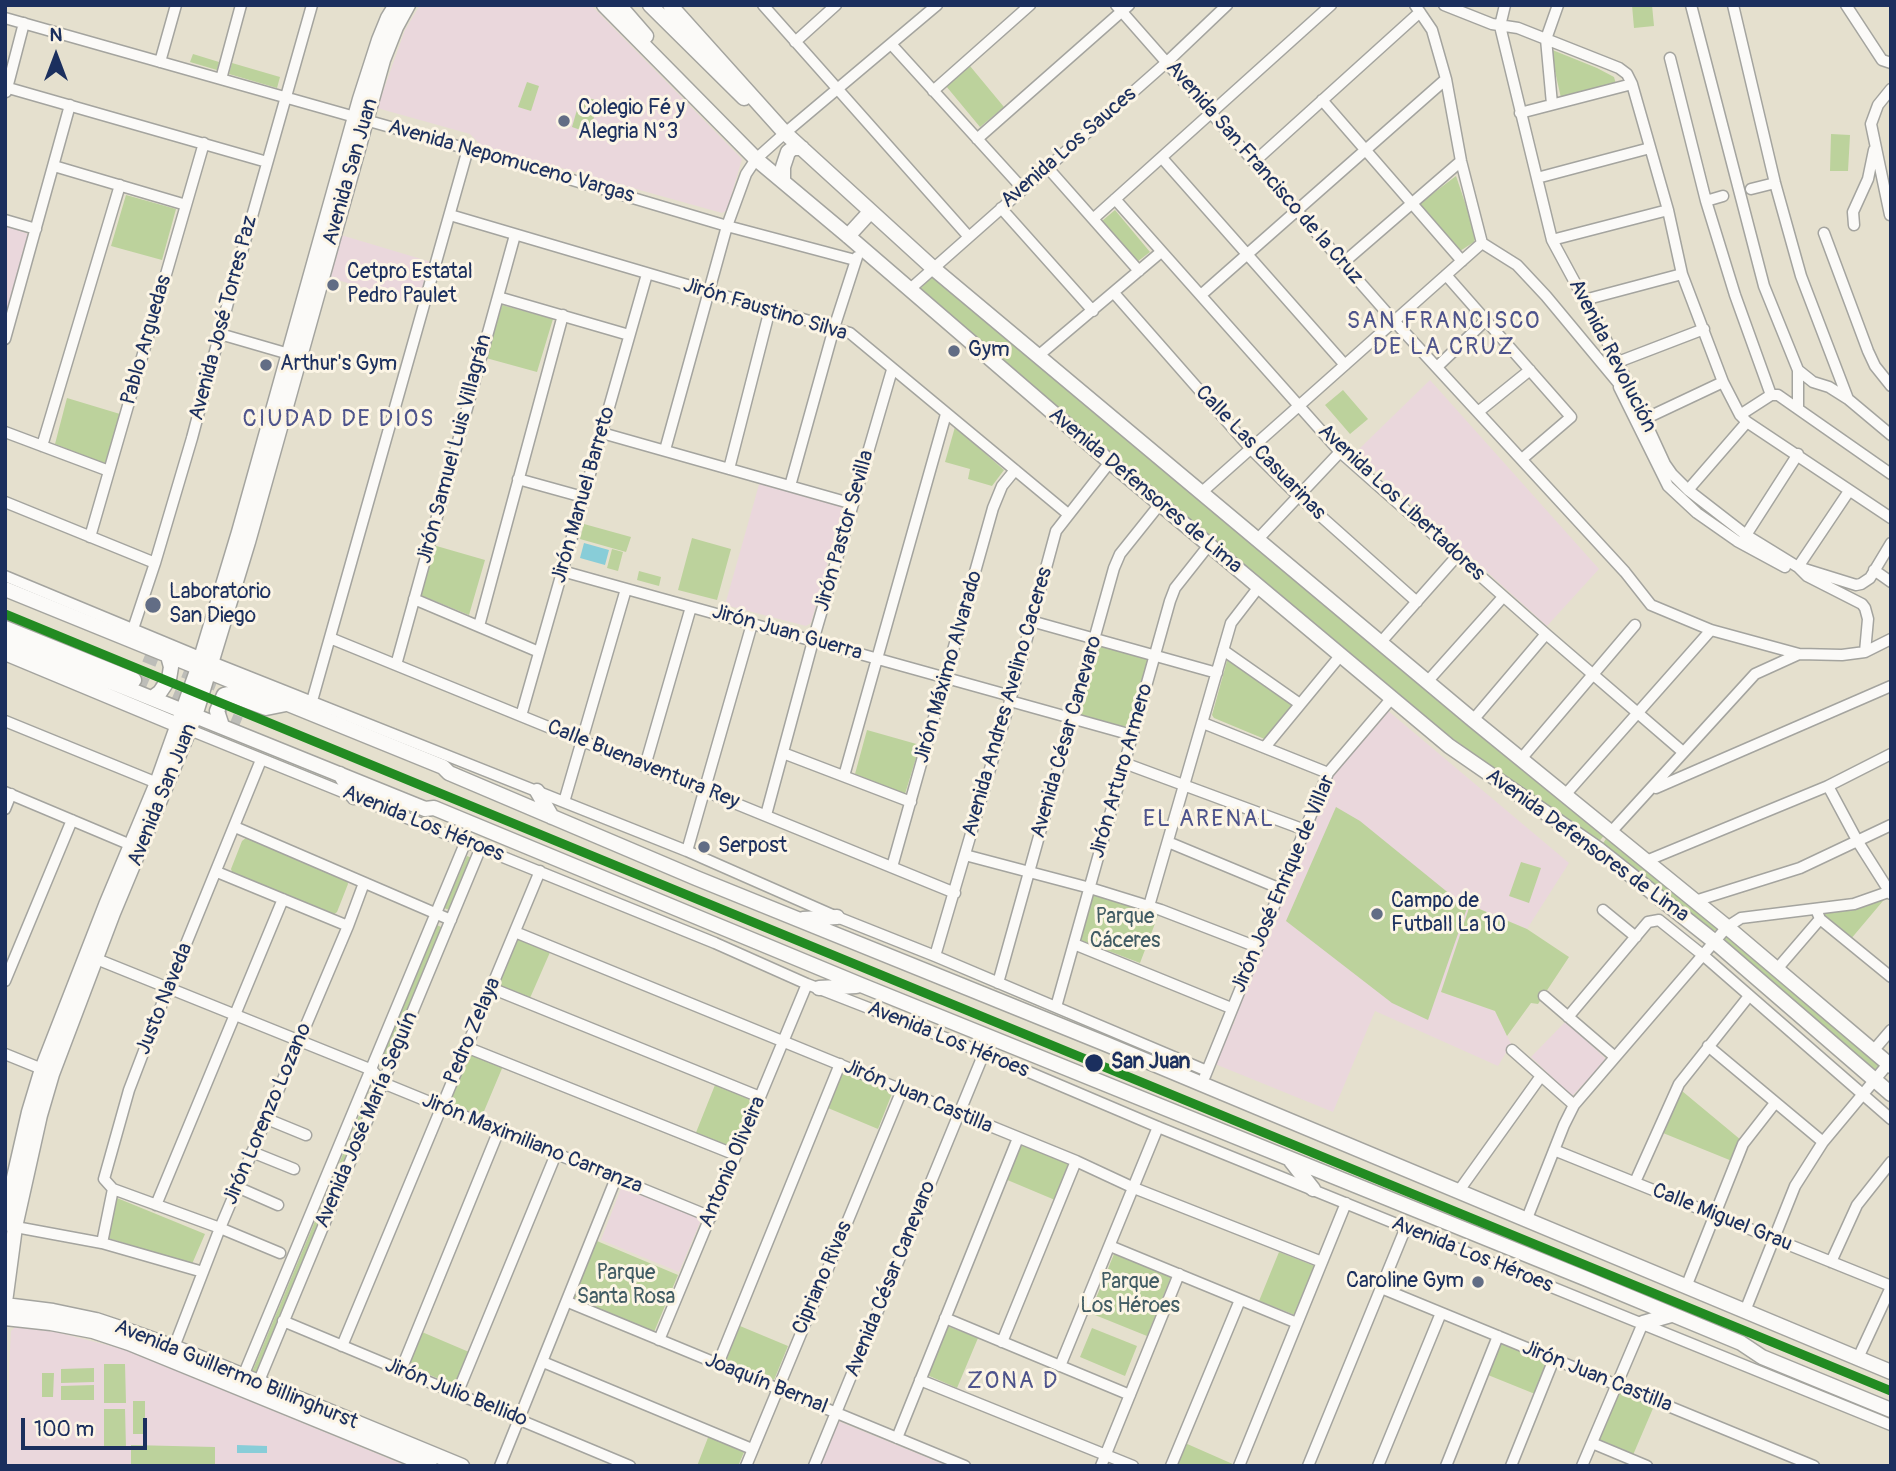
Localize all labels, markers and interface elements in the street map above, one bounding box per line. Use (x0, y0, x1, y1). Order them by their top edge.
north arrow (21, 21, 91, 91)
text: N (50, 23, 62, 47)
street label: Avenida San Francisco de la Cruz (1160, 56, 1368, 290)
street label: Avenida Los Sauces (996, 82, 1142, 214)
street label: Avenida San Juan (318, 96, 384, 248)
place label: Colegio Fé y Alegria N°3 (578, 96, 685, 146)
marker: Colegio Fé y Alegria N°3 (556, 113, 572, 129)
street label: Avenida Nepomuceno Vargas (385, 115, 637, 209)
street label: Avenida José Torres Paz (185, 213, 263, 423)
place label: Cetpro Estatal Pedro Paulet (347, 260, 473, 310)
street label: Pablo Arguedas (116, 272, 178, 408)
street label: Jirón Faustino Silva (680, 273, 850, 347)
street label: Avenida Revolución (1563, 275, 1661, 437)
marker: Cetpro Estatal Pedro Paulet (325, 277, 341, 293)
district label: SAN FRANCISCO DE LA CRUZ (1348, 308, 1540, 362)
street label: Jirón Samuel Luis Villagrán (412, 332, 498, 566)
place label: Gym (968, 338, 1010, 364)
marker: Gym (946, 343, 962, 359)
place label: Arthur's Gym (280, 352, 397, 378)
marker: Arthur's Gym (258, 357, 274, 373)
street label: Calle Las Casuarinas (1189, 380, 1331, 526)
street label: Avenida Defensores de Lima (1043, 403, 1247, 579)
street label: Jirón Manuel Barreto (547, 404, 621, 586)
district label: CIUDAD DE DIOS (244, 406, 434, 434)
street label: Avenida Los Libertadores (1312, 419, 1490, 587)
street label: Jirón Pastor Sevilla (810, 448, 880, 614)
street label: Avenida Andres Avelino Caceres (957, 565, 1059, 839)
street label: Jirón Máximo Alvarado (910, 568, 988, 766)
place label: Laboratorio San Diego (169, 580, 271, 630)
marker: Laboratorio San Diego (143, 595, 163, 615)
street label: Jirón Juan Guerra (709, 600, 865, 666)
street label: Avenida César Canevaro (1026, 633, 1108, 841)
street label: Jirón Arturo Armero (1085, 681, 1159, 861)
street label: Calle Buenaventura Rey (543, 715, 743, 815)
street label: Avenida San Juan (123, 720, 203, 870)
street label: Avenida Defensores de Lima (1480, 764, 1694, 928)
street label: Jirón José Enrique de Villar (1227, 771, 1341, 997)
street label: Avenida Los Héroes (339, 780, 507, 868)
district label: EL ARENAL (1144, 806, 1274, 834)
place label: Serpost (718, 834, 787, 860)
marker: Serpost (696, 839, 712, 855)
place label: Campo de Futball La 10 (1391, 889, 1506, 939)
park label: Parque Cáceres (1090, 905, 1160, 955)
marker: Campo de Futball La 10 (1369, 906, 1385, 922)
street label: Justo Naveda (131, 940, 199, 1058)
street label: Pedro Zelaya (439, 974, 507, 1088)
street label: Avenida Los Héroes (864, 996, 1032, 1084)
street label: Avenida José María Seguín (310, 1008, 424, 1232)
street label: Jirón Lorenzo Lozano (218, 1019, 318, 1209)
place label: San Juan (1111, 1050, 1190, 1076)
marker: San Juan (1083, 1052, 1105, 1074)
street label: Jirón Juan Castilla (840, 1054, 996, 1140)
street label: Jirón Maximiliano Carranza (418, 1088, 646, 1200)
street label: Antonio Oliveira (694, 1093, 772, 1231)
street label: Avenida César Canevaro (840, 1177, 942, 1381)
street label: Calle Miguel Grau (1648, 1178, 1796, 1258)
street label: Avenida Los Héroes (1388, 1211, 1556, 1299)
street label: Cipriano Rivas (788, 1218, 858, 1338)
park label: Parque Santa Rosa (577, 1261, 675, 1311)
place label: Caroline Gym (1346, 1269, 1464, 1295)
park label: Parque Los Héroes (1080, 1270, 1180, 1320)
marker: Caroline Gym (1470, 1274, 1486, 1290)
street label: Avenida Guillermo Billinghurst (111, 1315, 361, 1435)
street label: Jirón Juan Castilla (1518, 1335, 1676, 1419)
street label: Joaquín Bernal (701, 1348, 831, 1420)
street label: Jirón Julio Bellido (381, 1353, 531, 1433)
district label: ZONA D (968, 1368, 1058, 1396)
scale bar (24, 1404, 150, 1448)
text: 100 m (34, 1416, 94, 1443)

